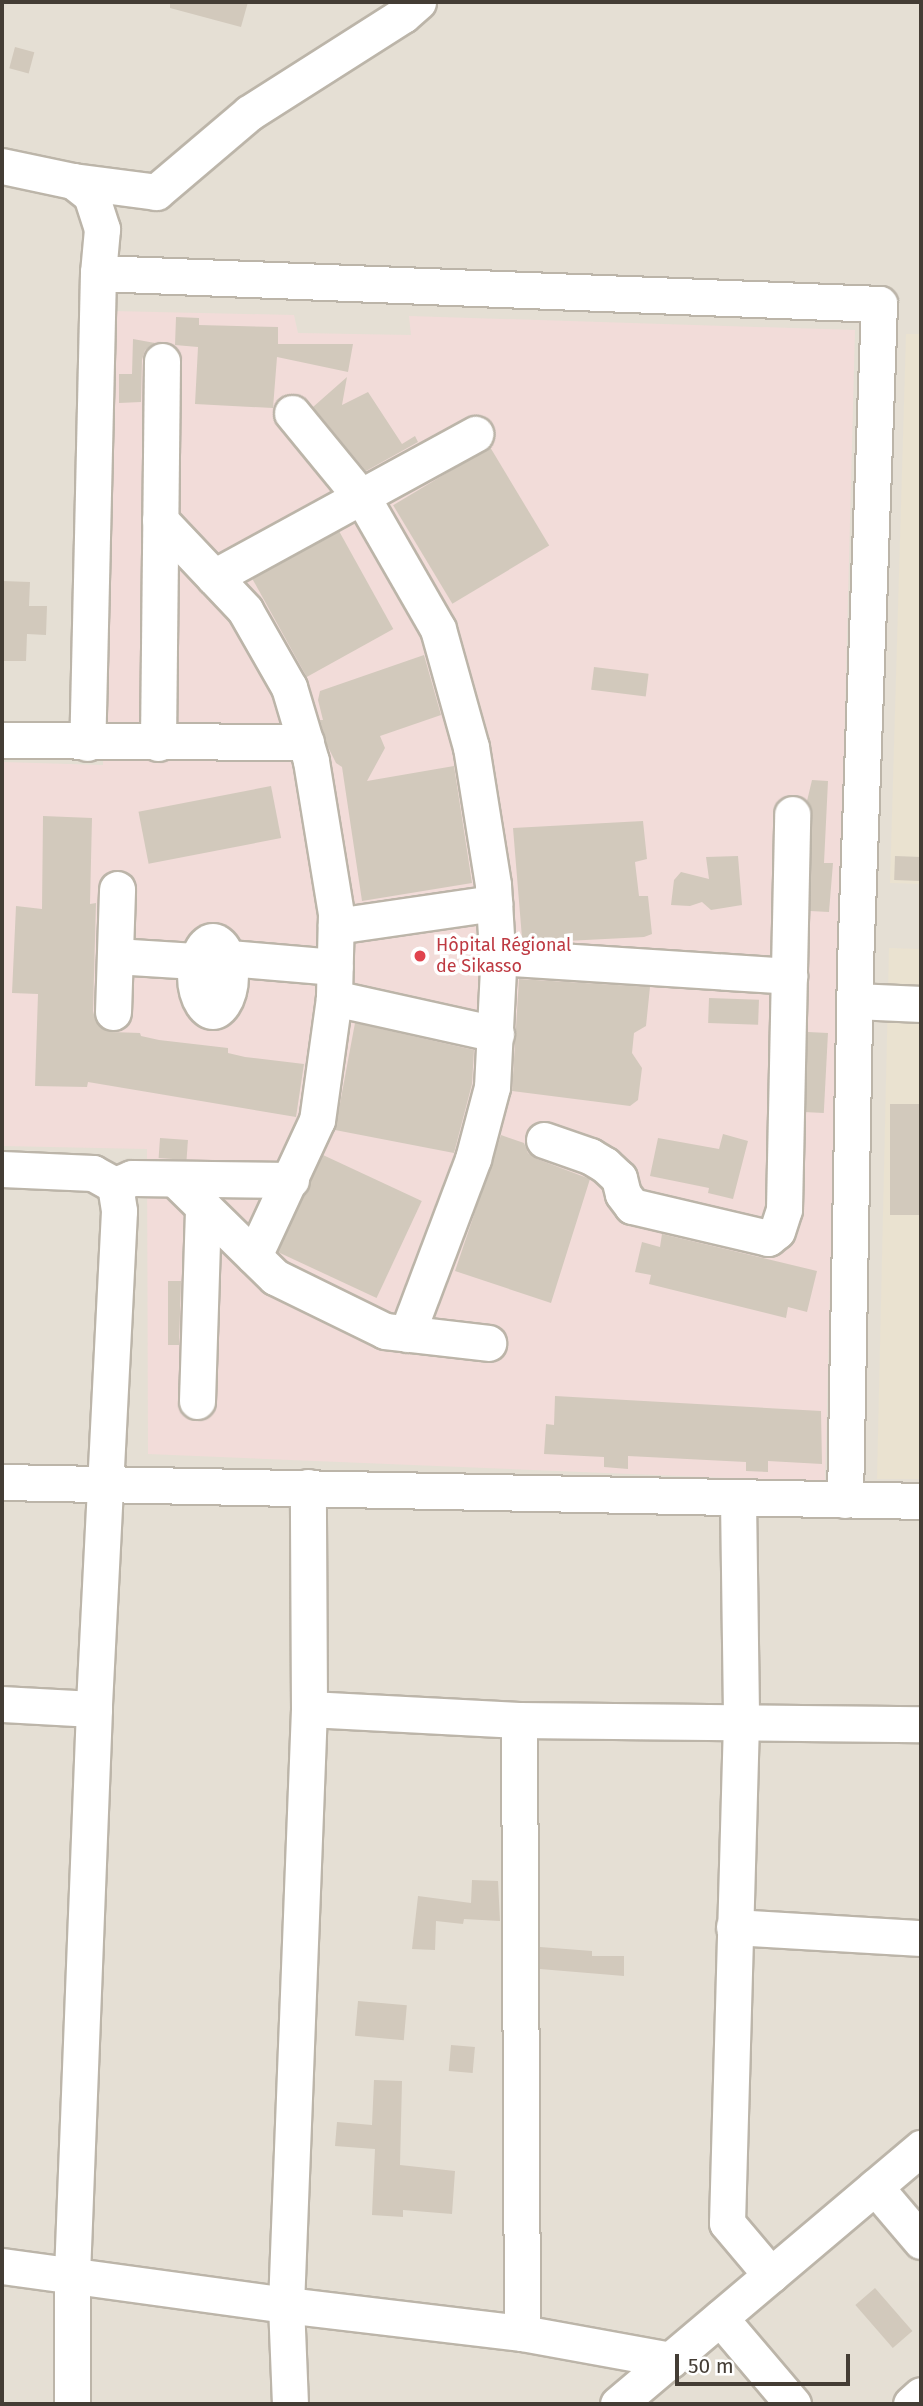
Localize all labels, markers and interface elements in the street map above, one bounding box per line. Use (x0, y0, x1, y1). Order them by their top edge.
place label: Hôpital Régional de Sikasso (436, 935, 571, 978)
marker: Hôpital Régional de Sikasso (410, 946, 430, 966)
scale bar (678, 2340, 853, 2384)
text: 50 m (688, 2353, 734, 2379)

